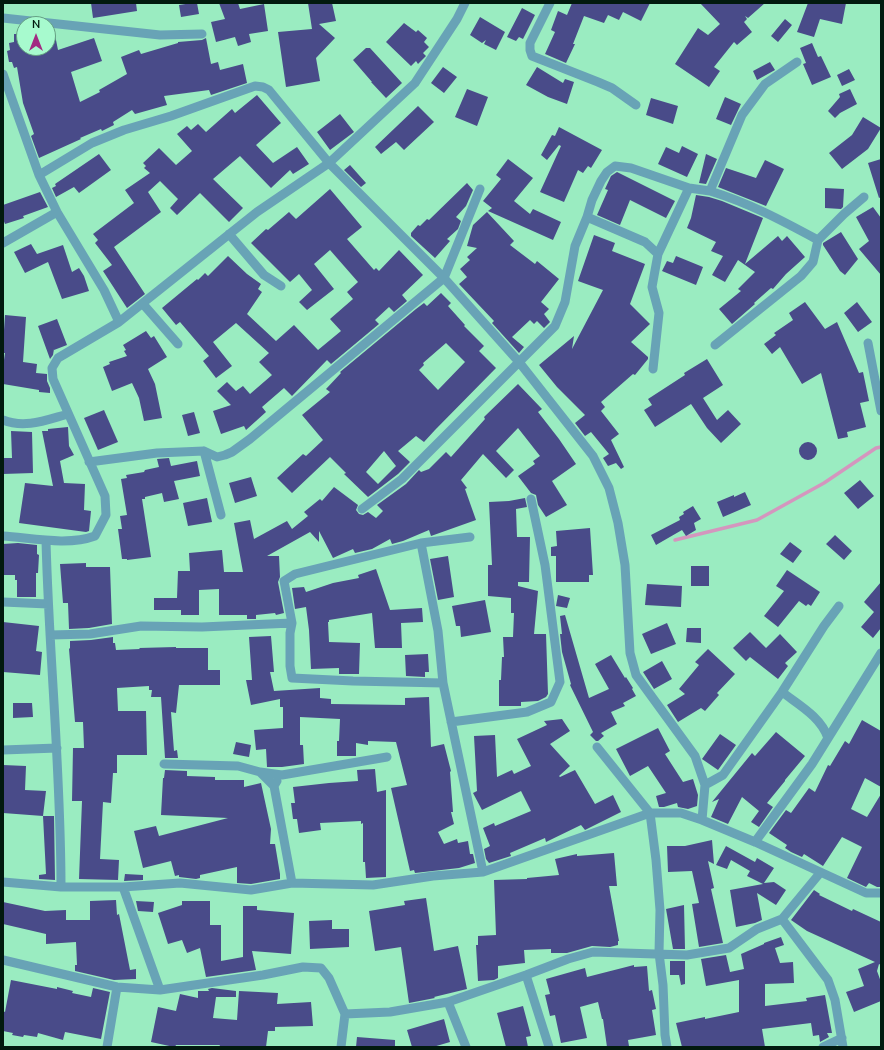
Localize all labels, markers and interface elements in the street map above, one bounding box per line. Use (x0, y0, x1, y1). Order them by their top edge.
north arrow (16, 16, 56, 56)
text: N (32, 17, 40, 32)

